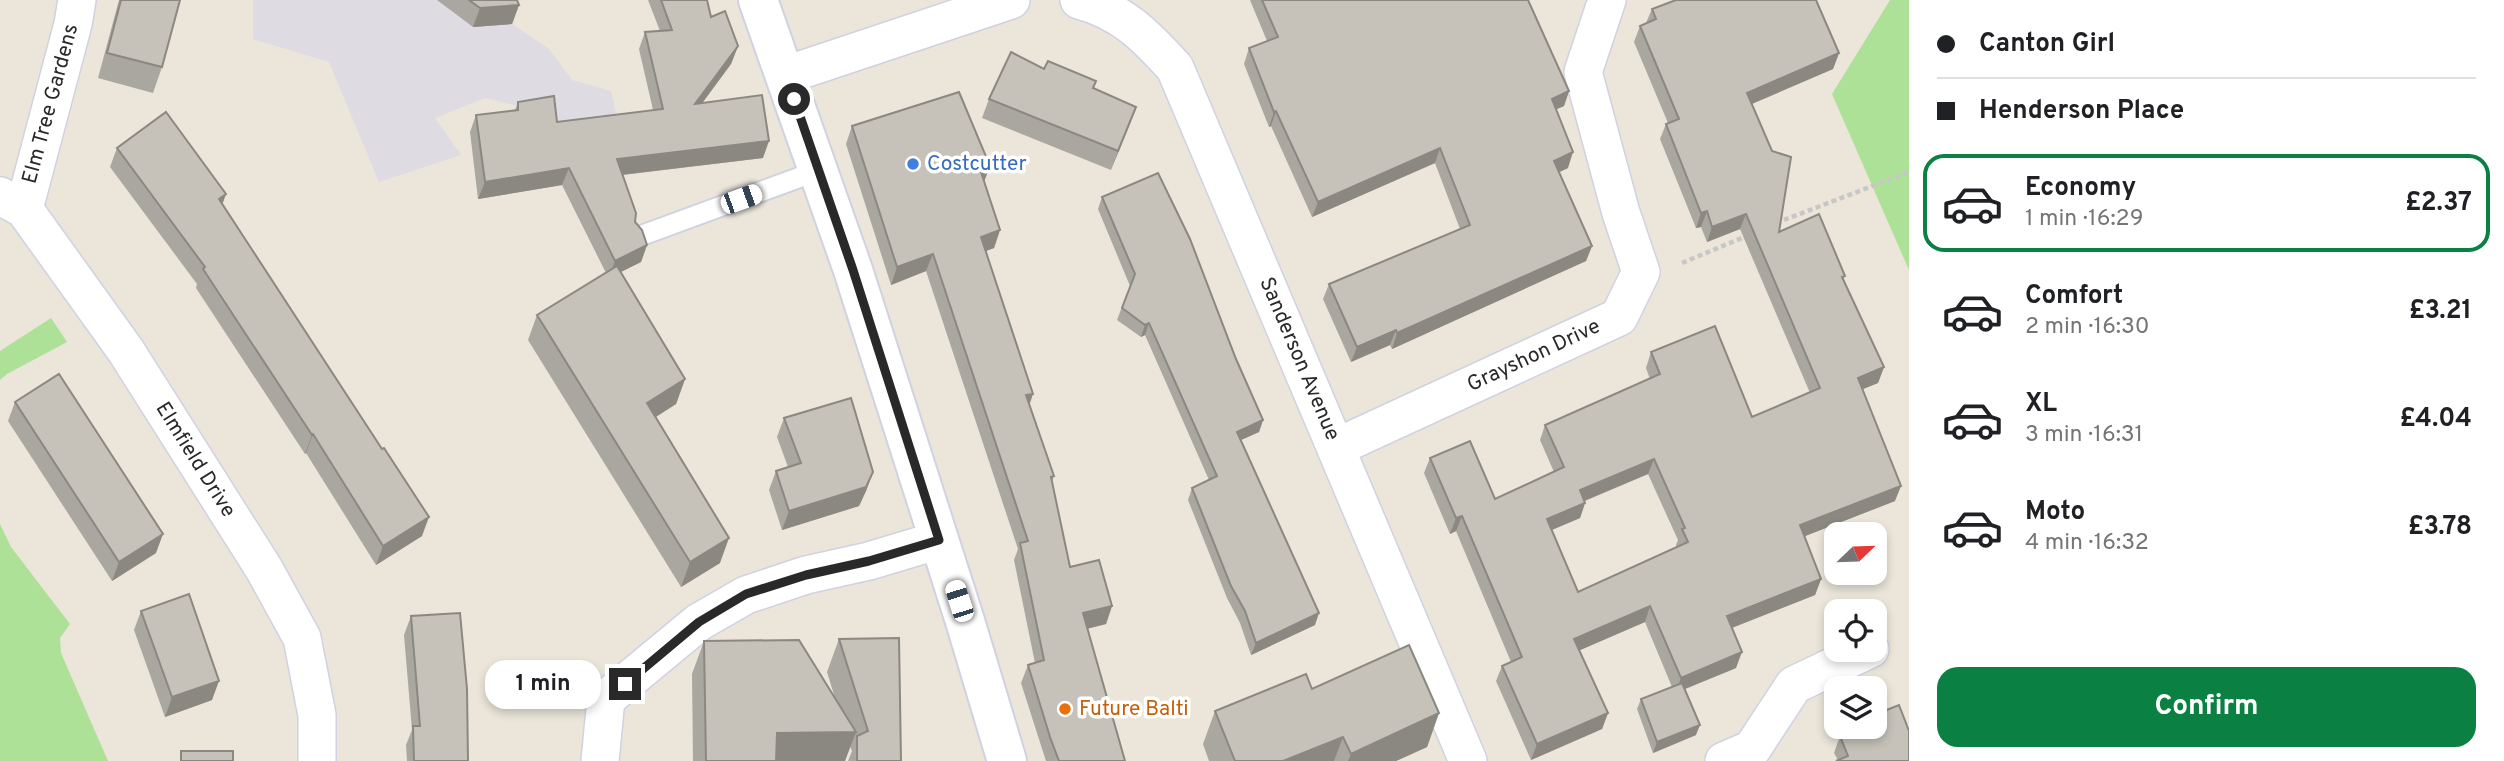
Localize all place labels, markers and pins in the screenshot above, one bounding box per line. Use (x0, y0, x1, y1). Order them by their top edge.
place label: Costcutter (927, 151, 1027, 178)
marker: Costcutter (905, 156, 921, 172)
place label: Future Balti (1079, 696, 1189, 723)
marker: Future Balti (1057, 701, 1073, 717)

